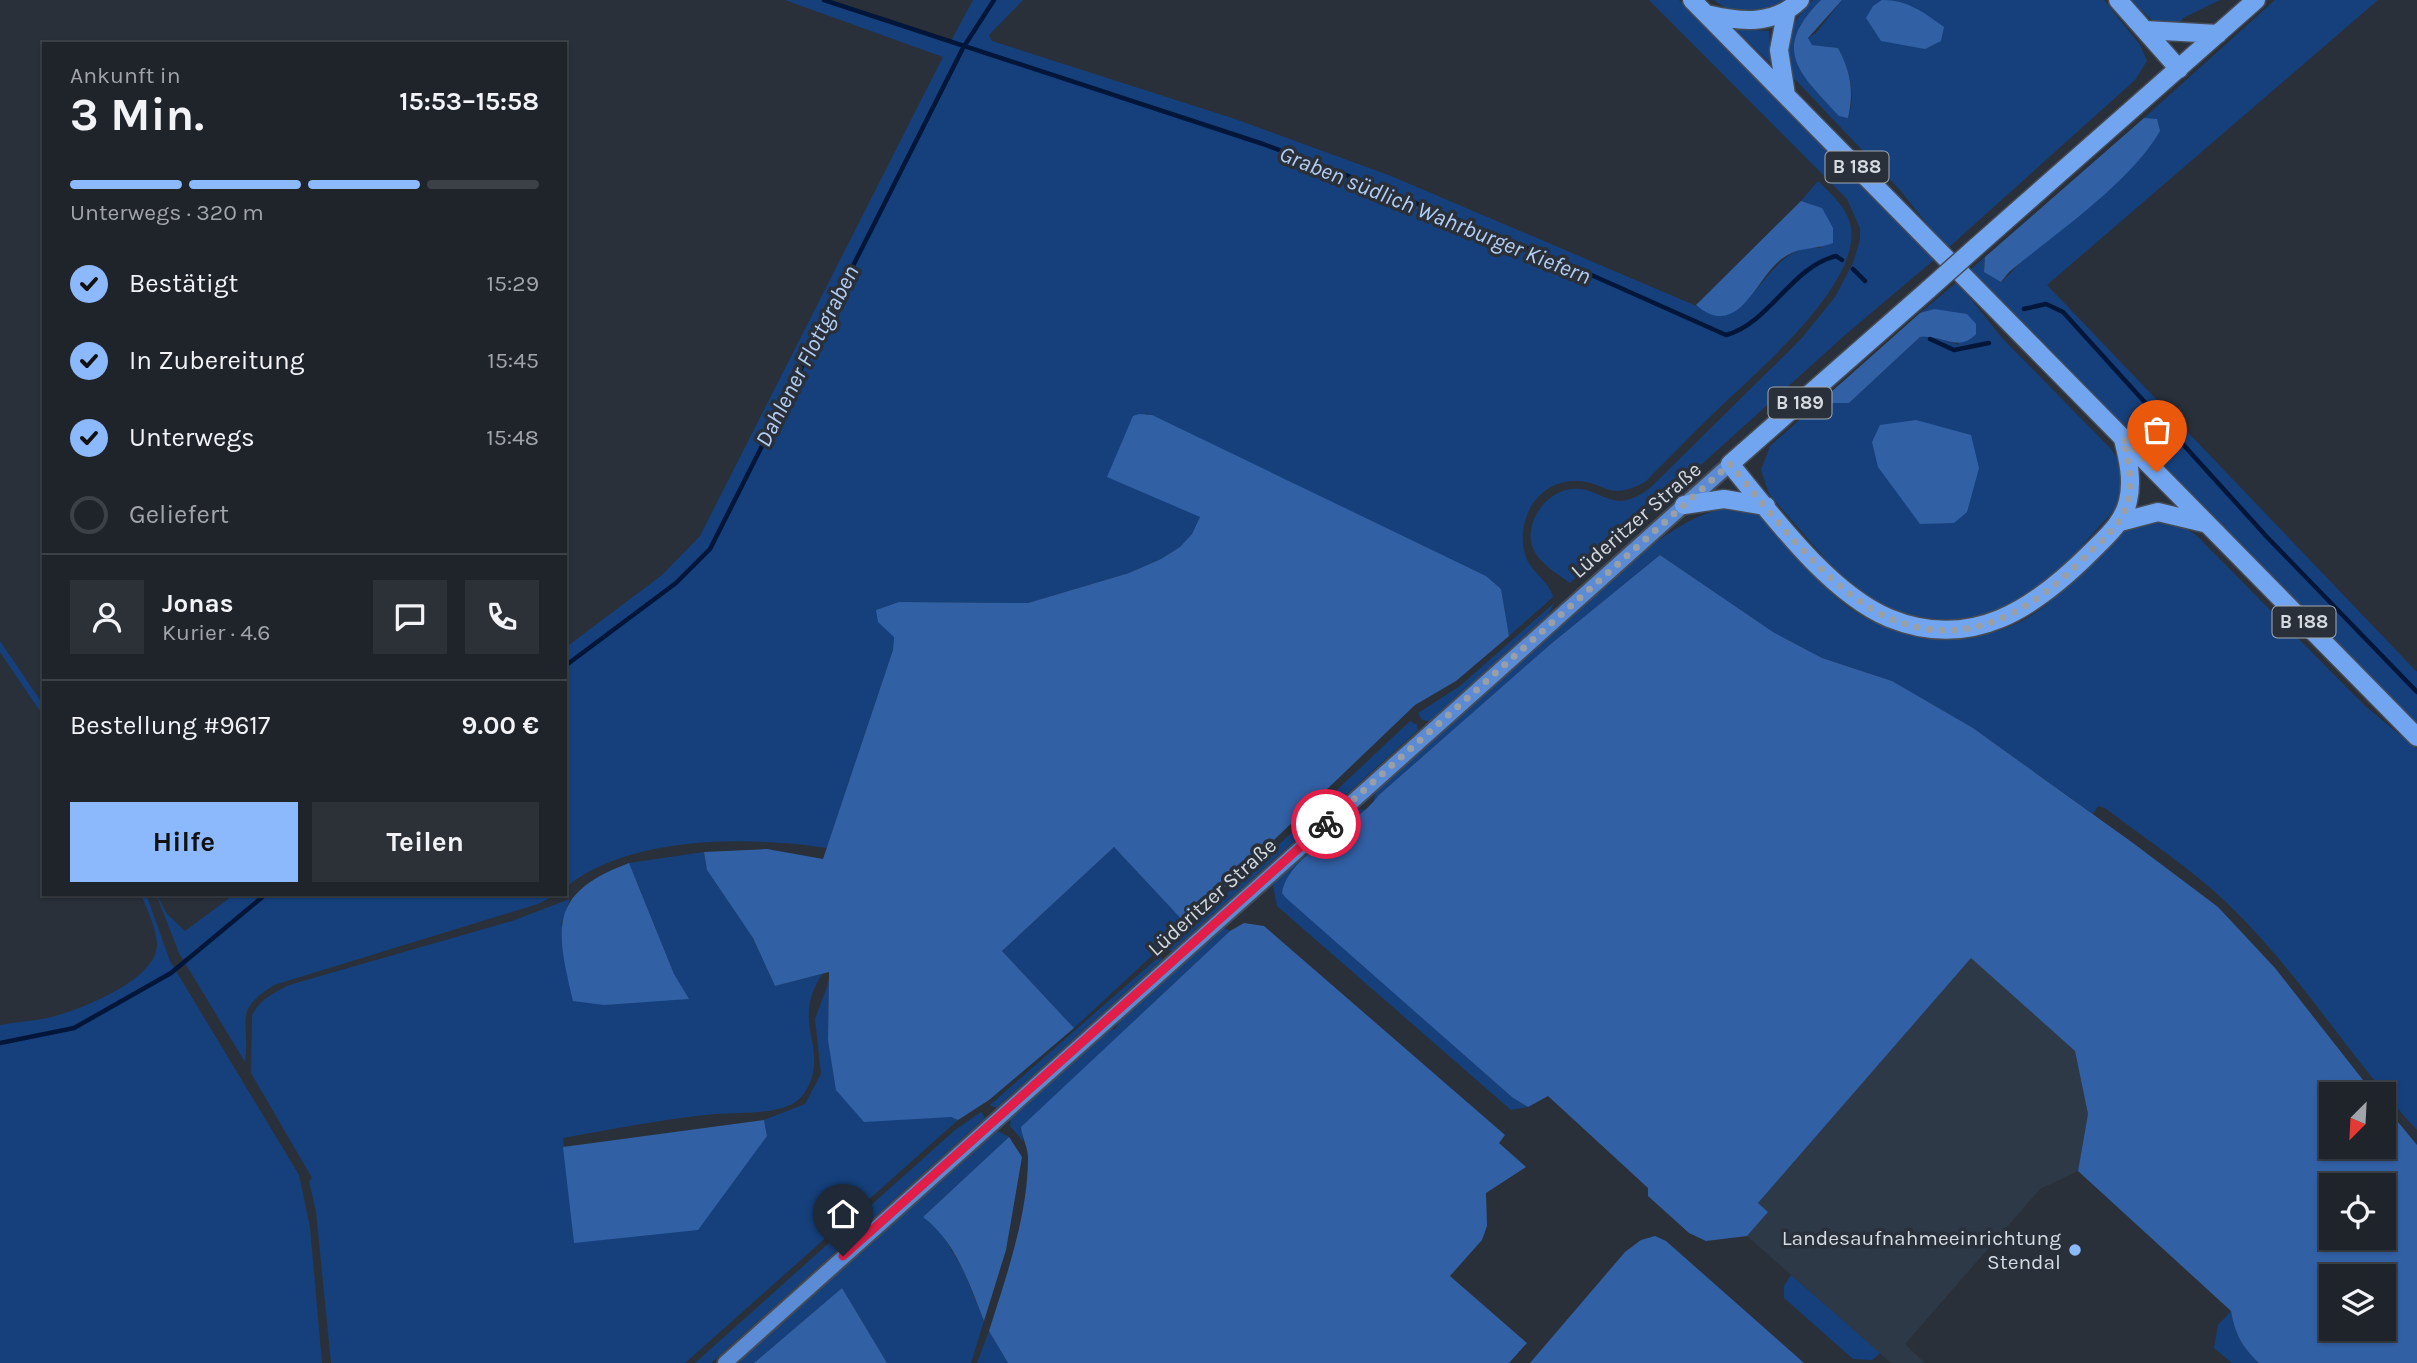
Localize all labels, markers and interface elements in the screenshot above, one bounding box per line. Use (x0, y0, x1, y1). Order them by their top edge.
text: Ankunft in (70, 62, 181, 89)
text: 15:53–15:58 (399, 86, 539, 117)
text: 3 Min. (70, 88, 204, 142)
water label: Graben südlich Wahrburger Kiefern (1275, 140, 1595, 290)
road number: B 188 (1826, 152, 1888, 182)
text: Unterwegs · 320 m (70, 199, 264, 226)
water label: Dahlener Flottgraben (750, 261, 864, 451)
icon: check (70, 265, 108, 303)
text: Bestätigt (129, 268, 238, 299)
text: 15:29 (486, 270, 539, 297)
icon: check (70, 342, 108, 380)
text: In Zubereitung (129, 345, 304, 376)
text: 15:45 (487, 347, 539, 374)
road number: B 189 (1769, 388, 1832, 418)
pin (2127, 400, 2187, 472)
icon: bag (2138, 411, 2176, 449)
icon: check (70, 419, 108, 457)
text: Unterwegs (129, 422, 255, 453)
text: 15:48 (486, 424, 539, 451)
street label: Lüderitzer Straße (1566, 457, 1706, 583)
text: Geliefert (129, 499, 229, 530)
button: person (70, 580, 144, 654)
button: chat (373, 580, 447, 654)
button: phone (465, 580, 539, 654)
text: Jonas (162, 588, 233, 619)
road number: B 188 (2272, 607, 2336, 638)
text: Kurier · 4.6 (162, 619, 270, 646)
text: Bestellung #9617 (70, 710, 270, 741)
text: 9.00 € (462, 710, 539, 741)
courier (1291, 789, 1361, 859)
button: Hilfe (70, 802, 298, 882)
button: Teilen (312, 802, 539, 882)
icon: bike (1307, 805, 1345, 843)
street label: Lüderitzer Straße (1143, 833, 1281, 961)
north arrow (2319, 1082, 2396, 1158)
map controls (2319, 1082, 2396, 1341)
button: locate (2319, 1173, 2396, 1250)
pin (813, 1184, 873, 1256)
icon: home (824, 1195, 862, 1233)
place label: Landesaufnahmeeinrichtung Stendal (1782, 1226, 2061, 1274)
marker: Landesaufnahmeeinrichtung Stendal (2067, 1242, 2083, 1258)
button: layers (2319, 1264, 2396, 1341)

